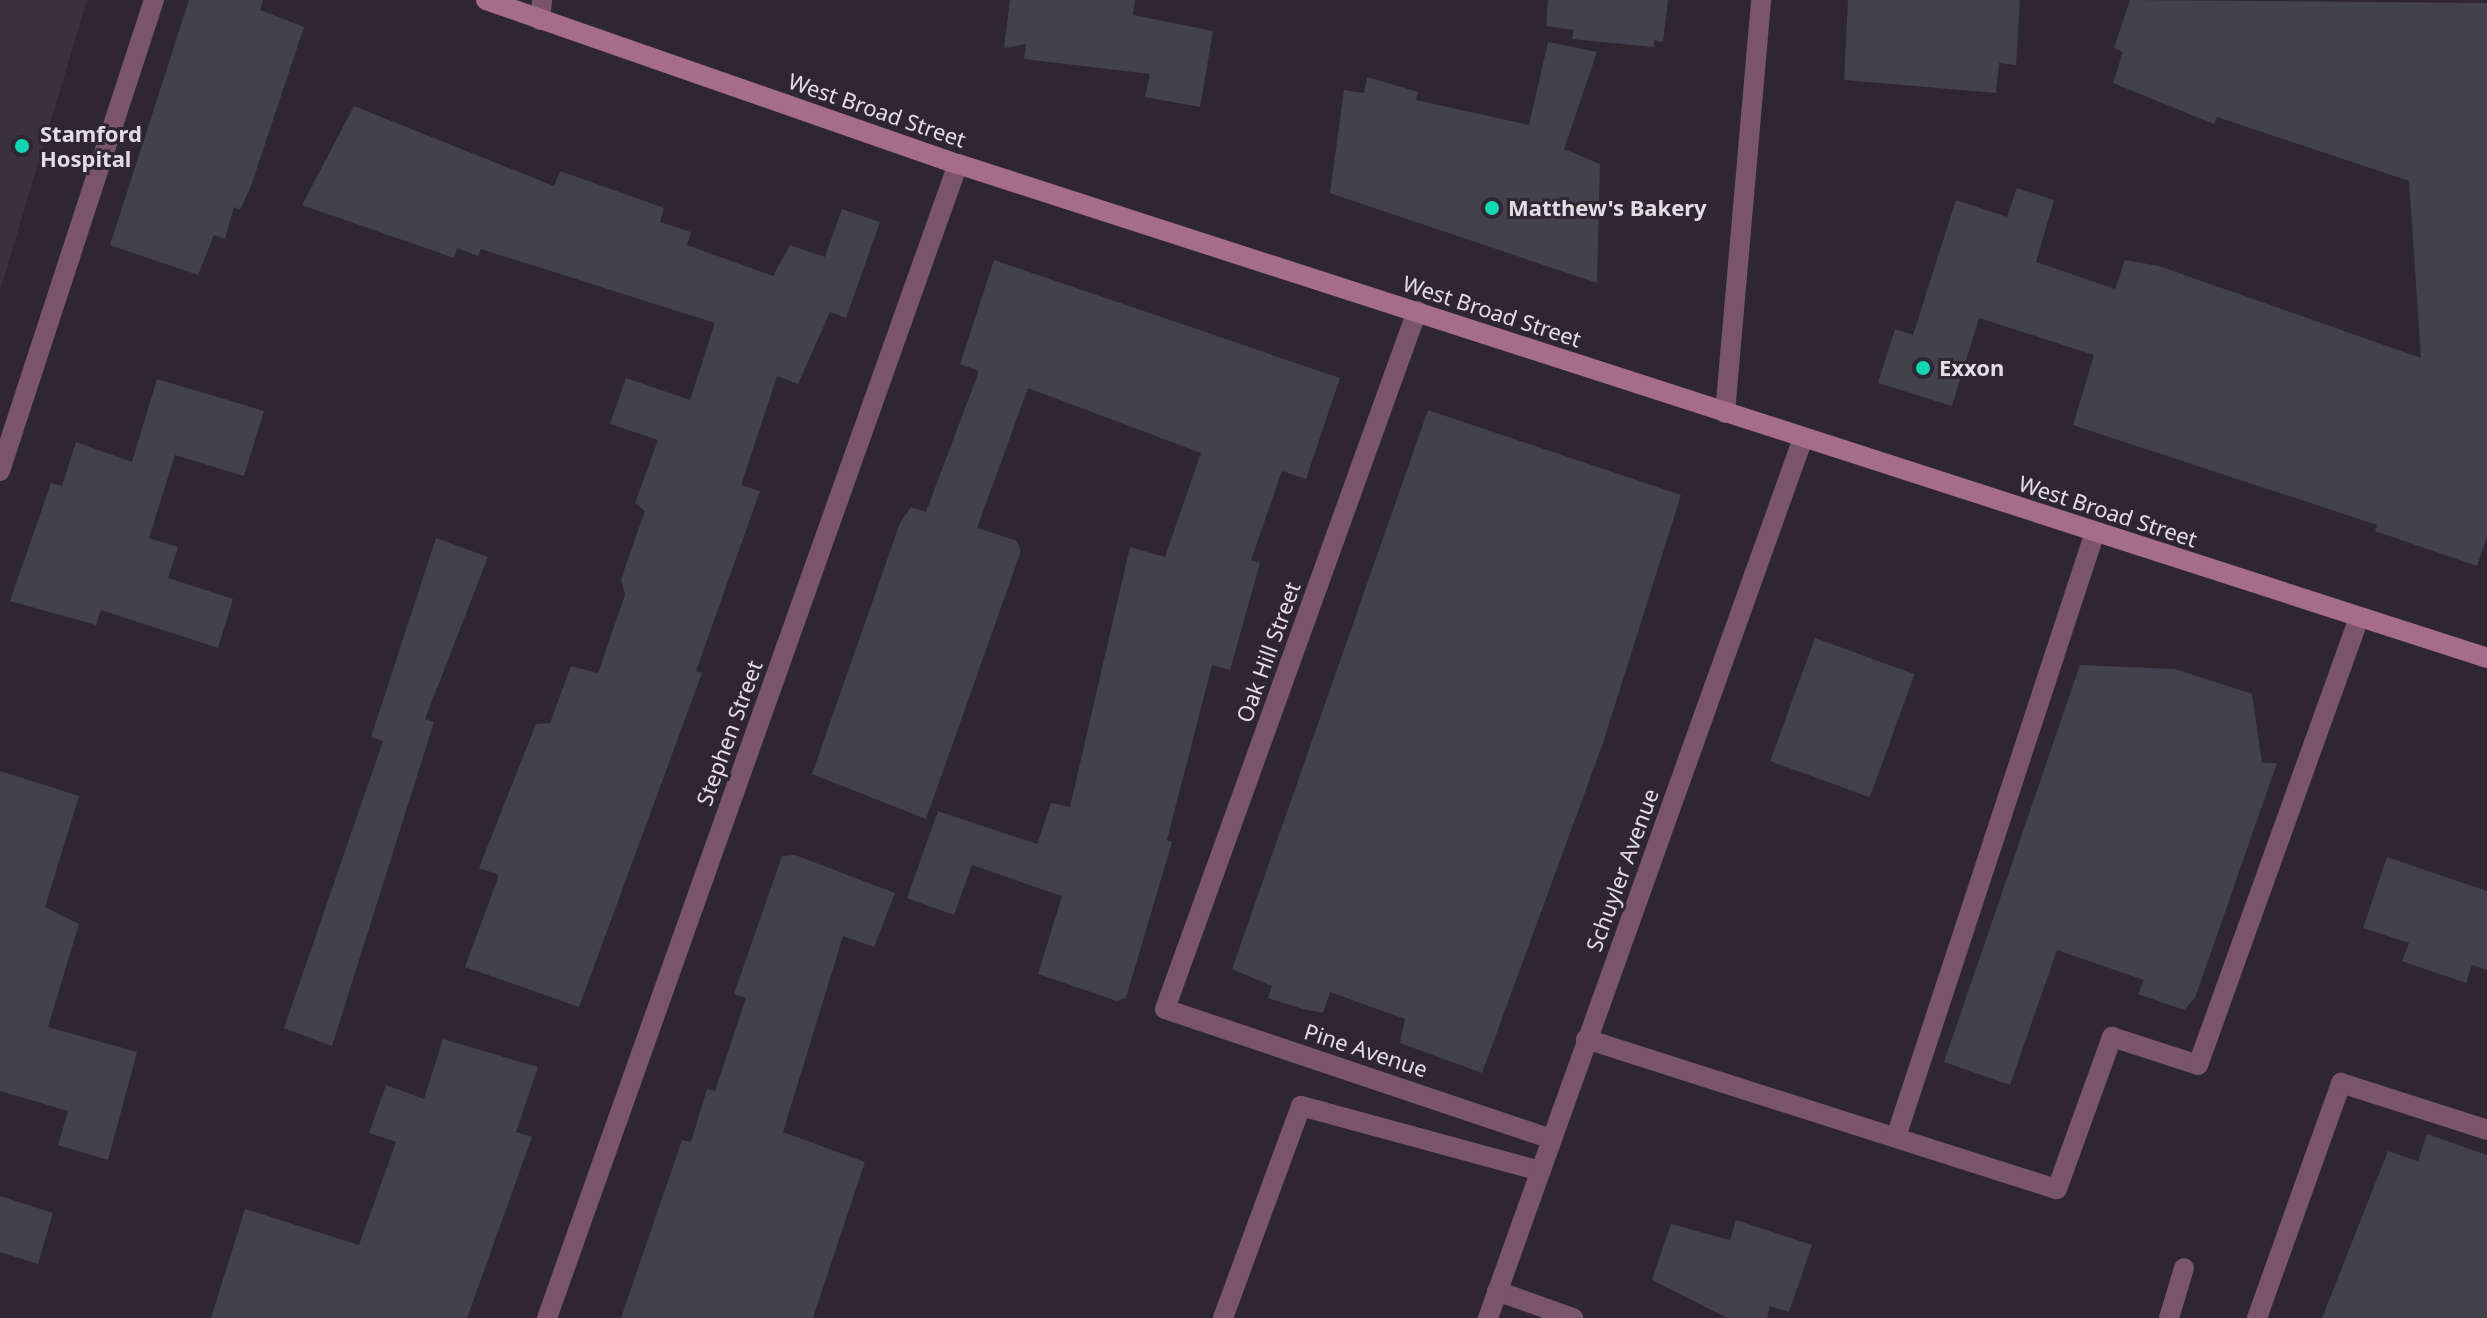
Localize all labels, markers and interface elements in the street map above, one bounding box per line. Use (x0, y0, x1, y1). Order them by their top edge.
street label: West Broad Street (785, 67, 969, 153)
place label: Stamford Hospital (40, 120, 142, 172)
marker: Stamford Hospital (11, 135, 33, 157)
place label: Matthew's Bakery (1508, 195, 1707, 221)
marker: Matthew's Bakery (1483, 199, 1501, 217)
street label: West Broad Street (1400, 270, 1584, 352)
place label: Exxon (1939, 355, 2004, 381)
marker: Exxon (1914, 359, 1932, 377)
street label: West Broad Street (2016, 470, 2200, 552)
street label: Oak Hill Street (1230, 578, 1306, 726)
street label: Stephen Street (690, 657, 768, 809)
street label: Schuyler Avenue (1580, 785, 1664, 955)
street label: Pine Avenue (1301, 1018, 1431, 1082)

